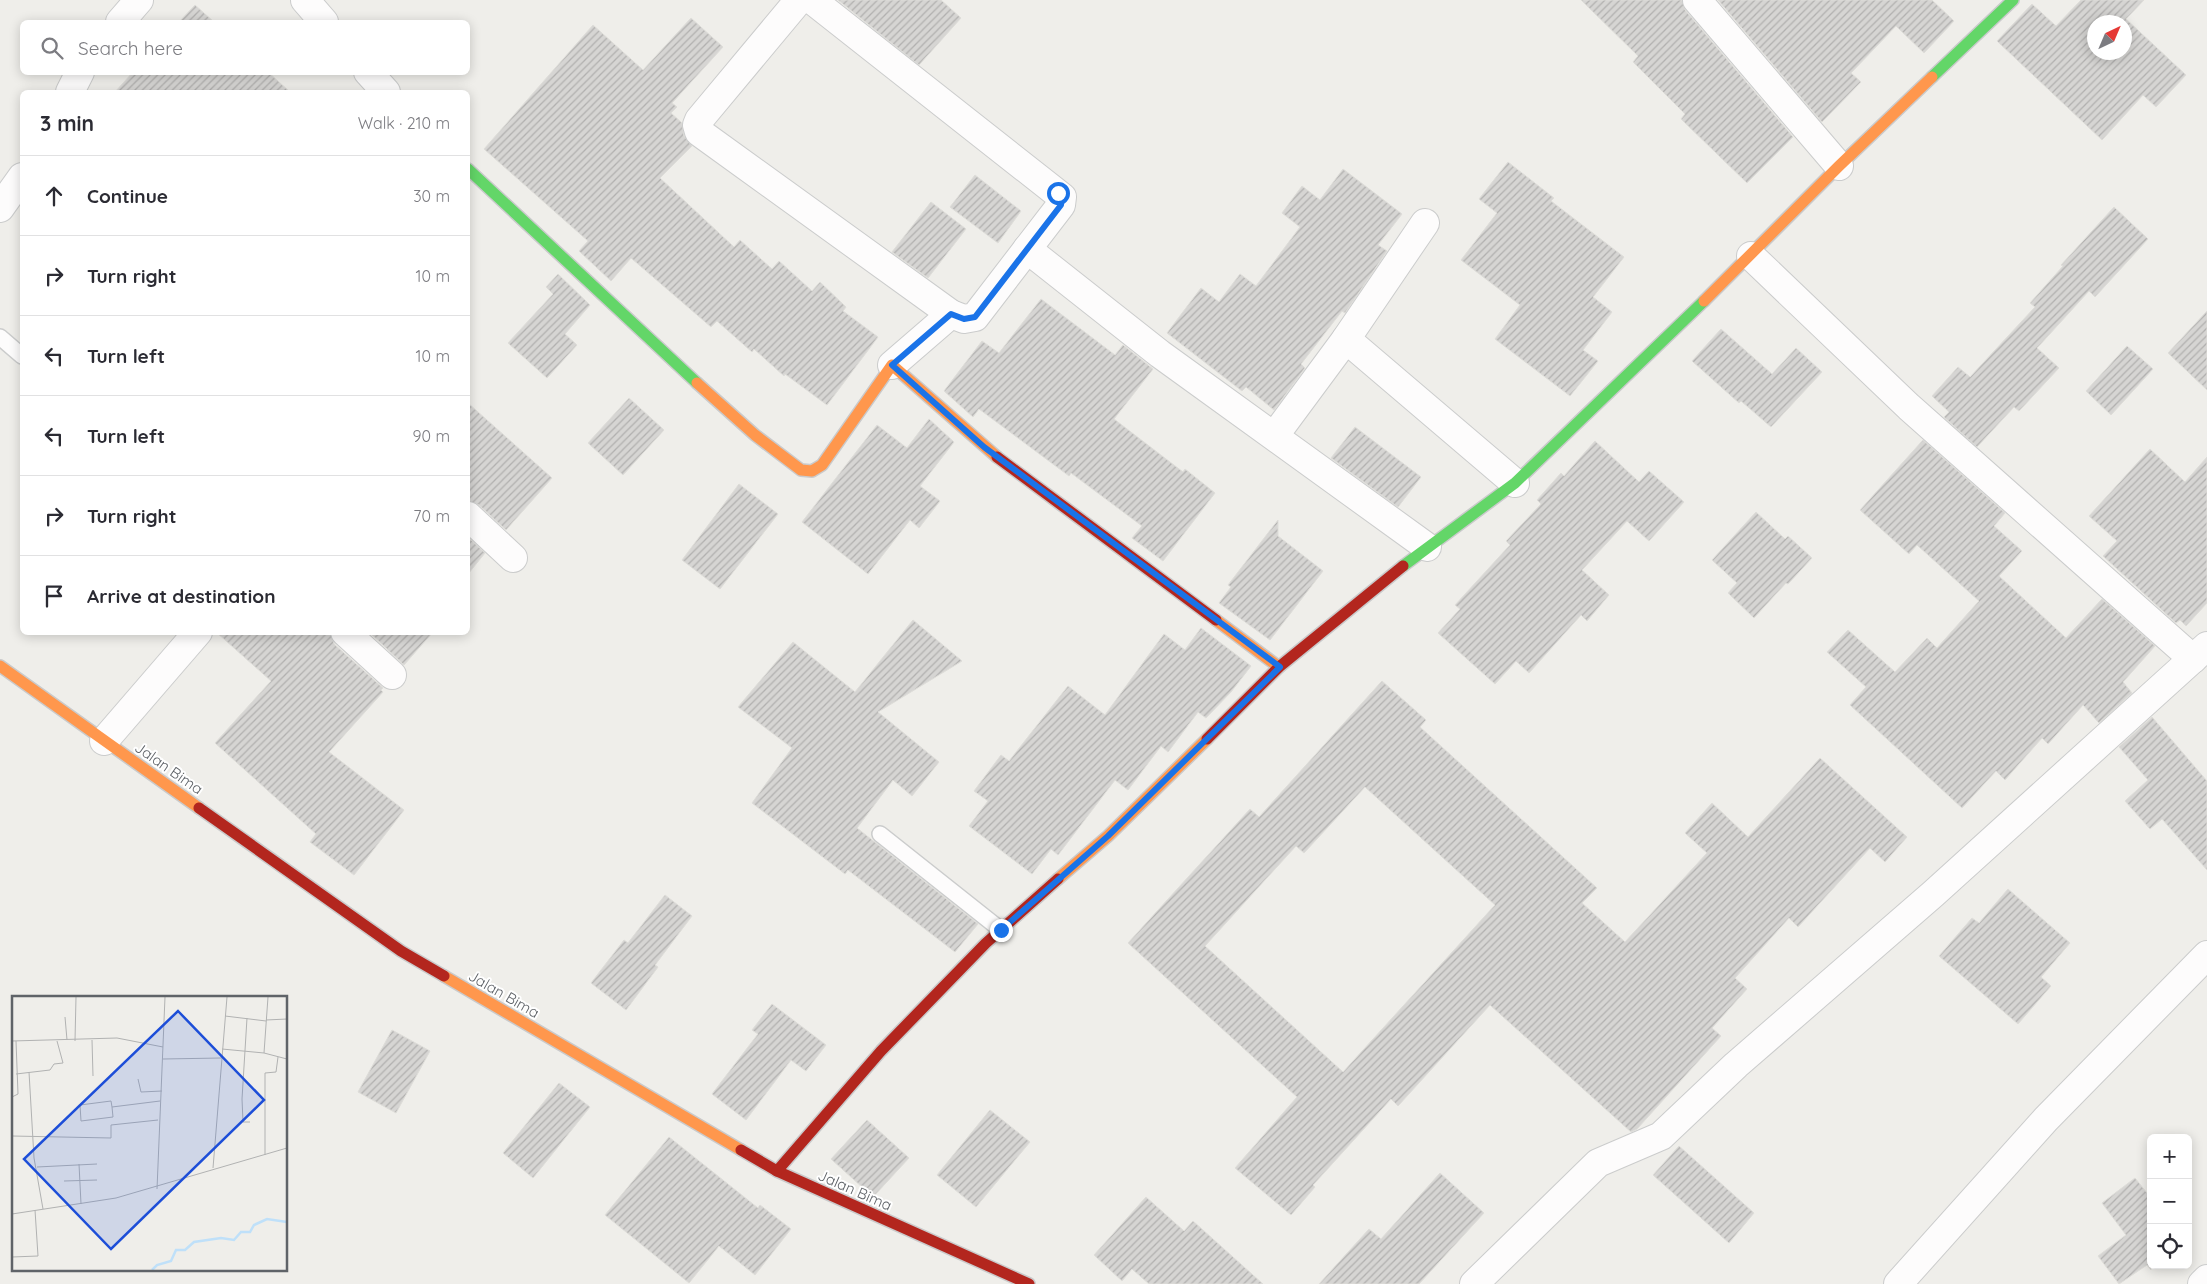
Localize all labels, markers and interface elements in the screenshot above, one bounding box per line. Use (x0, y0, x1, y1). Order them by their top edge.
north arrow (2087, 15, 2132, 60)
search box (20, 20, 470, 75)
icon: search (38, 34, 66, 62)
text: Search here (78, 36, 183, 60)
text: 3 min (40, 110, 94, 136)
text: Walk · 210 m (358, 113, 450, 133)
icon: ahead (40, 182, 68, 210)
route start (1047, 182, 1070, 205)
text: Continue (87, 184, 168, 208)
text: 30 m (413, 186, 450, 206)
icon: right (40, 262, 68, 290)
text: Turn right (87, 264, 176, 288)
text: 10 m (416, 266, 450, 286)
icon: left (40, 342, 68, 370)
text: Turn left (87, 344, 165, 368)
text: 10 m (416, 346, 450, 366)
icon: left (40, 422, 68, 450)
text: Turn left (87, 424, 165, 448)
text: 90 m (413, 426, 450, 446)
icon: right (40, 502, 68, 530)
text: Turn right (87, 504, 176, 528)
text: 70 m (413, 506, 450, 526)
icon: arrive (40, 582, 68, 610)
text: Arrive at destination (87, 584, 276, 608)
street label: Jalan Bima (131, 738, 207, 798)
route end (990, 919, 1013, 942)
street label: Jalan Bima (465, 966, 543, 1022)
inset map (12, 996, 288, 1272)
map controls (2147, 1134, 2192, 1269)
button: + (2147, 1134, 2192, 1179)
street label: Jalan Bima (815, 1165, 895, 1215)
button: − (2147, 1179, 2192, 1224)
button: locate (2147, 1224, 2192, 1269)

